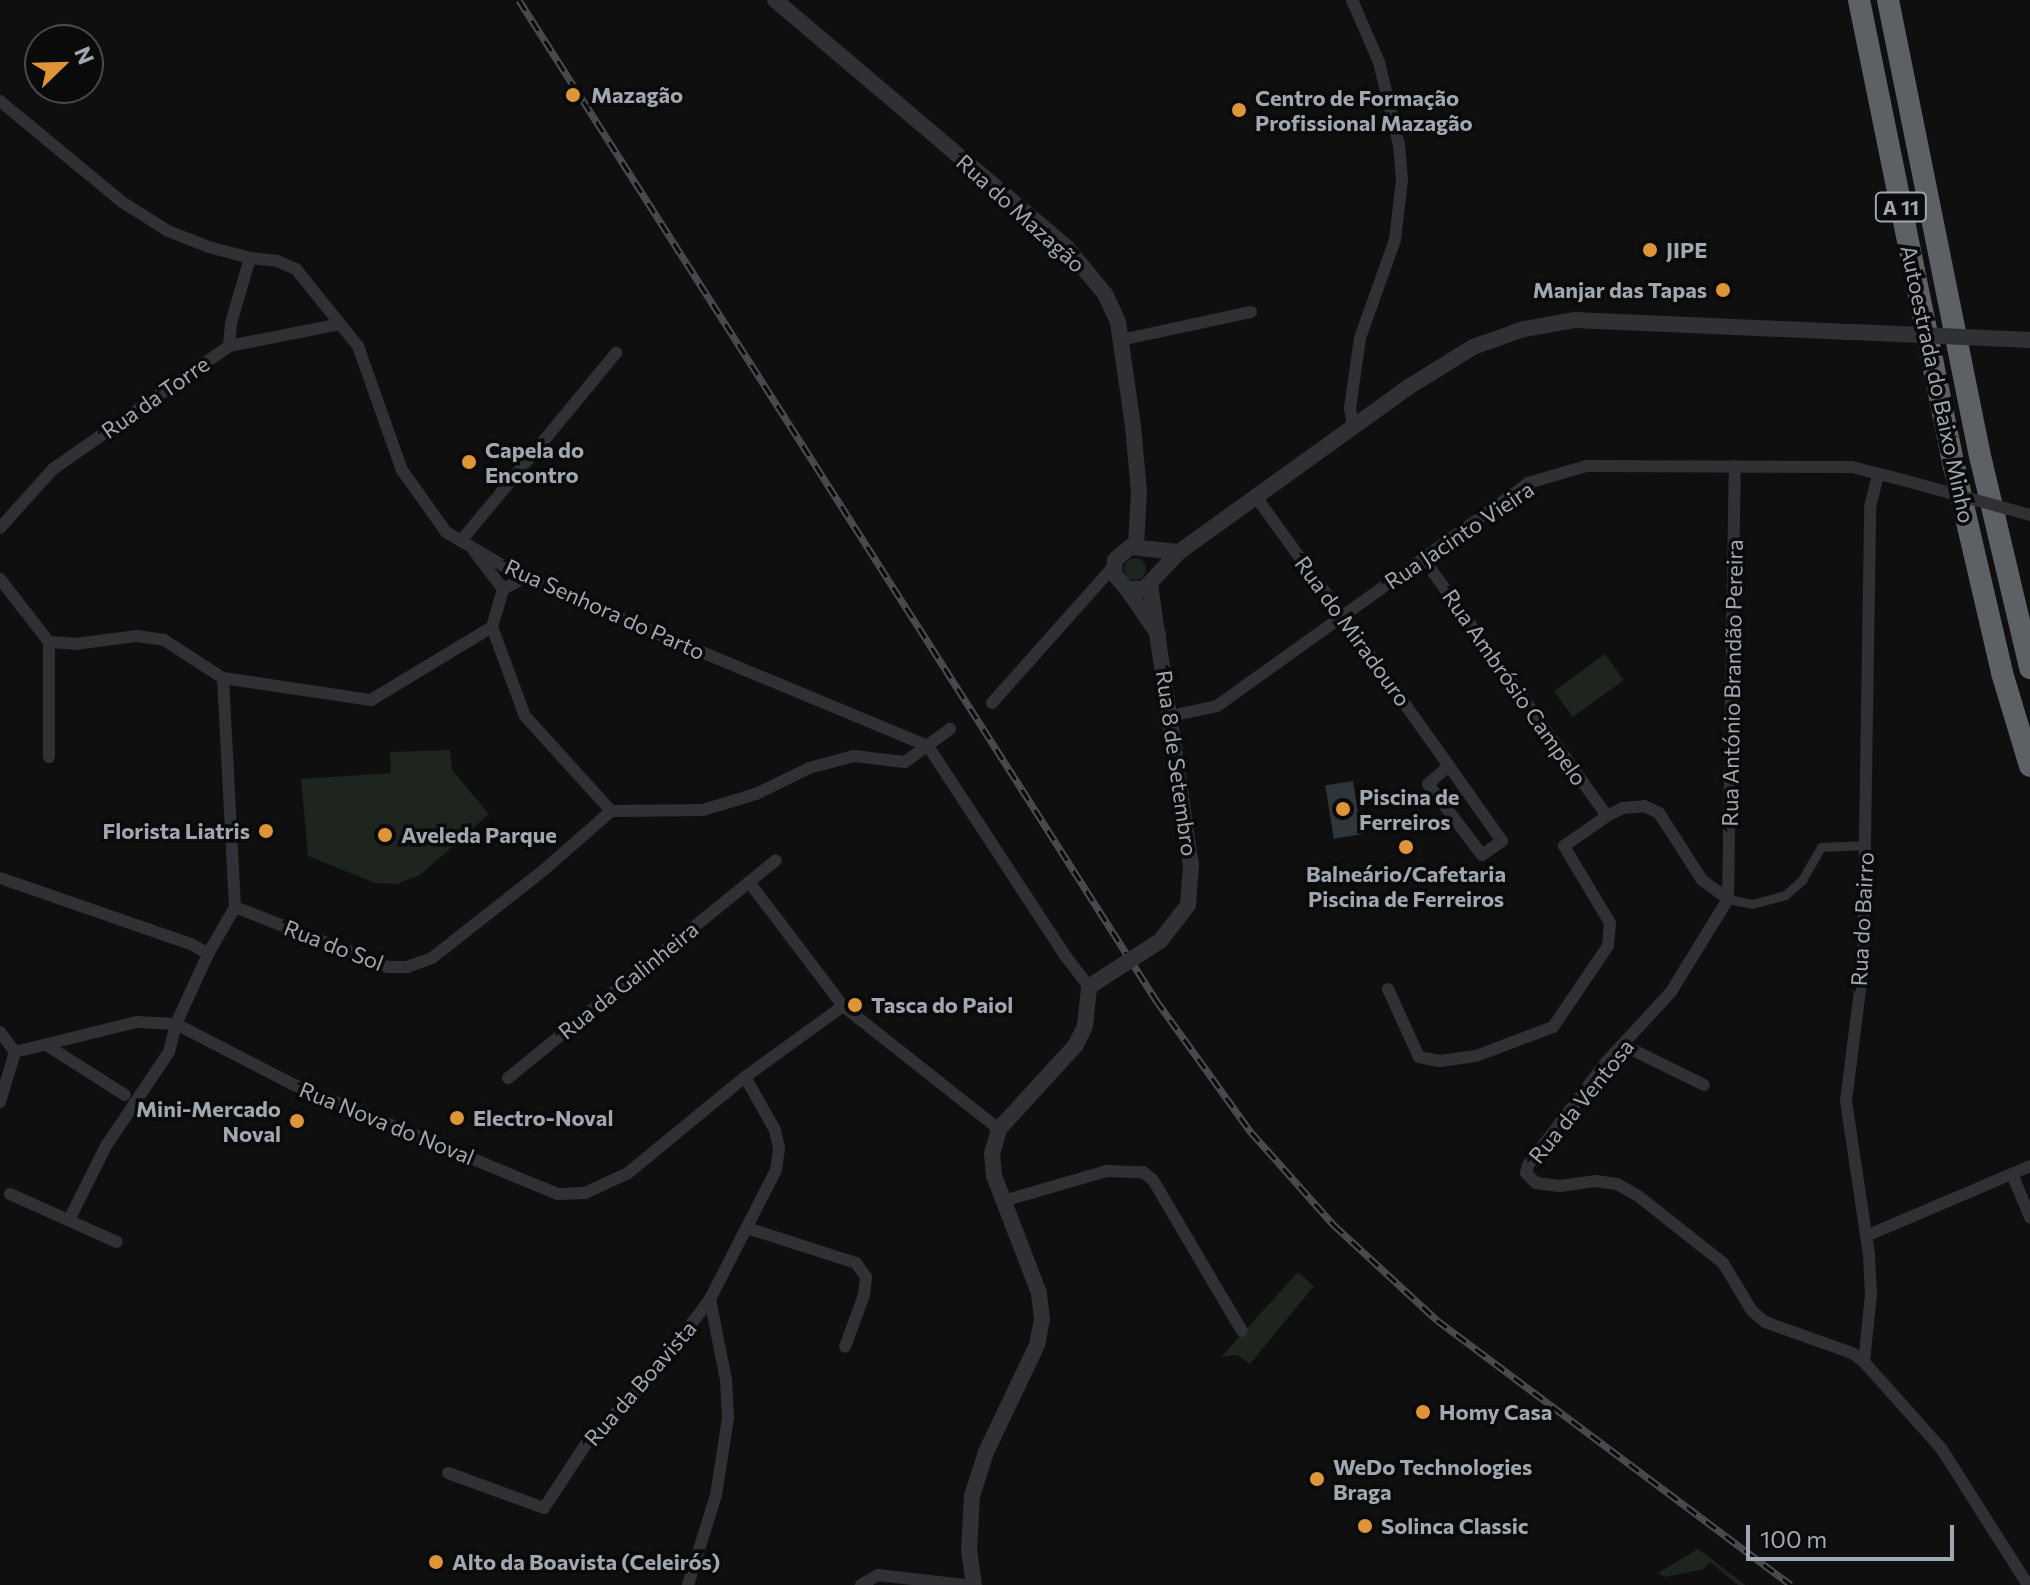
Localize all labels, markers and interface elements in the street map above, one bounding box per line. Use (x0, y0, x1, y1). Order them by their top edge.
north arrow (24, 24, 104, 104)
text: N (69, 42, 100, 68)
place label: Mazagão (591, 82, 683, 108)
marker: Mazagão (562, 84, 584, 106)
place label: Centro de Formação Profissional Mazagão (1255, 84, 1473, 136)
marker: Centro de Formação Profissional Mazagão (1230, 101, 1248, 119)
street label: Rua do Mazagão (951, 148, 1091, 278)
road number: A 11 (1873, 191, 1929, 223)
place label: JIPE (1666, 237, 1707, 263)
marker: JIPE (1641, 241, 1659, 259)
street label: Autoestrada do Baixo Minho (1896, 243, 1980, 525)
place label: Manjar das Tapas (1533, 277, 1707, 303)
marker: Manjar das Tapas (1714, 281, 1732, 299)
street label: Rua da Torre (96, 350, 214, 444)
place label: Capela do Encontro (485, 436, 584, 488)
marker: Capela do Encontro (460, 453, 478, 471)
street label: Rua Jacinto Vieira (1380, 475, 1538, 595)
street label: Rua António Brandão Pereira (1716, 539, 1748, 827)
street label: Rua do Miradouro (1290, 551, 1416, 711)
street label: Rua Senhora do Parto (501, 553, 709, 665)
street label: Rua Ambrósio Campelo (1437, 584, 1593, 790)
street label: Rua 8 de Setembro (1151, 668, 1203, 858)
place label: Piscina de Ferreiros (1359, 783, 1459, 834)
marker: Piscina de Ferreiros (1334, 800, 1352, 818)
place label: Florista Liatris (103, 818, 250, 844)
marker: Florista Liatris (257, 822, 275, 840)
place label: Aveleda Parque (401, 822, 557, 848)
marker: Aveleda Parque (376, 826, 394, 844)
marker: Balneário/Cafetaria Piscina de Ferreiros (1397, 838, 1415, 856)
street label: Rua do Bairro (1845, 851, 1879, 987)
place label: Balneário/Cafetaria Piscina de Ferreiros (1306, 860, 1506, 912)
street label: Rua do Sol (281, 914, 387, 976)
street label: Rua da Galinheira (553, 915, 703, 1045)
place label: Tasca do Paiol (871, 992, 1013, 1018)
marker: Tasca do Paiol (846, 996, 864, 1014)
street label: Rua da Ventosa (1523, 1034, 1639, 1168)
street label: Rua Nova do Noval (296, 1076, 478, 1170)
place label: Mini-Mercado Noval (136, 1095, 281, 1146)
place label: Electro-Noval (473, 1105, 613, 1131)
marker: Electro-Noval (448, 1109, 466, 1127)
marker: Mini-Mercado Noval (288, 1112, 306, 1130)
street label: Rua da Boavista (579, 1315, 701, 1451)
place label: Homy Casa (1439, 1399, 1552, 1425)
marker: Homy Casa (1414, 1403, 1432, 1421)
place label: WeDo Technologies Braga (1333, 1453, 1532, 1504)
marker: WeDo Technologies Braga (1308, 1470, 1326, 1488)
scale bar (1750, 1509, 1958, 1559)
place label: Solinca Classic (1381, 1513, 1529, 1539)
marker: Solinca Classic (1356, 1517, 1374, 1535)
text: 100 m (1760, 1524, 1827, 1553)
place label: Alto da Boavista (Celeirós) (452, 1549, 720, 1575)
marker: Alto da Boavista (Celeirós) (427, 1553, 445, 1571)

